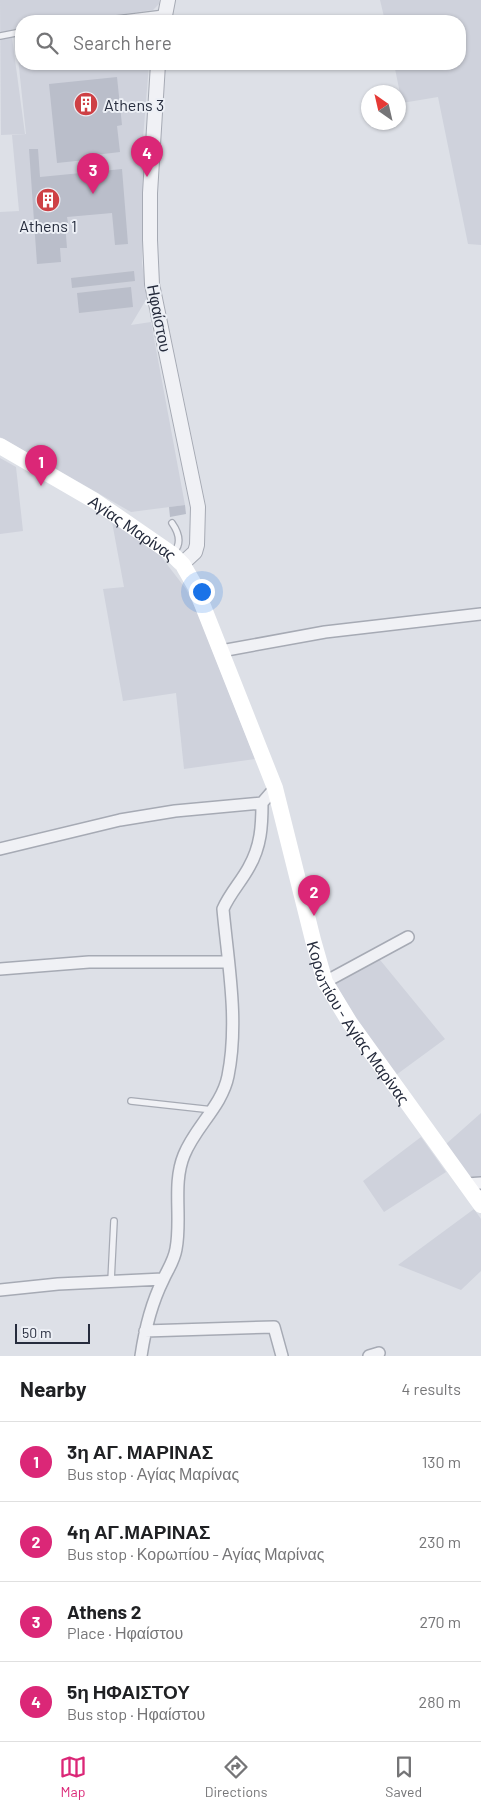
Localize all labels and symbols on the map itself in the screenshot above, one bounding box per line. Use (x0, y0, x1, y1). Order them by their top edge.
north arrow (361, 85, 406, 130)
building icon: Athens 3 (73, 91, 99, 117)
place label: Athens 3 (104, 95, 164, 114)
pin: 4 (131, 136, 163, 177)
pin: 3 (77, 153, 109, 194)
building icon: Athens 1 (35, 187, 61, 213)
place label: Athens 1 (19, 216, 77, 235)
street label: Ηφαίστου (144, 283, 176, 353)
pin: 1 (25, 445, 57, 486)
street label: Αγίας Μαρίνας (86, 490, 182, 564)
your location (189, 579, 215, 605)
pin: 2 (298, 875, 330, 916)
street label: Κορωπίου - Αγίας Μαρίνας (304, 939, 415, 1108)
scale bar (15, 1321, 90, 1344)

